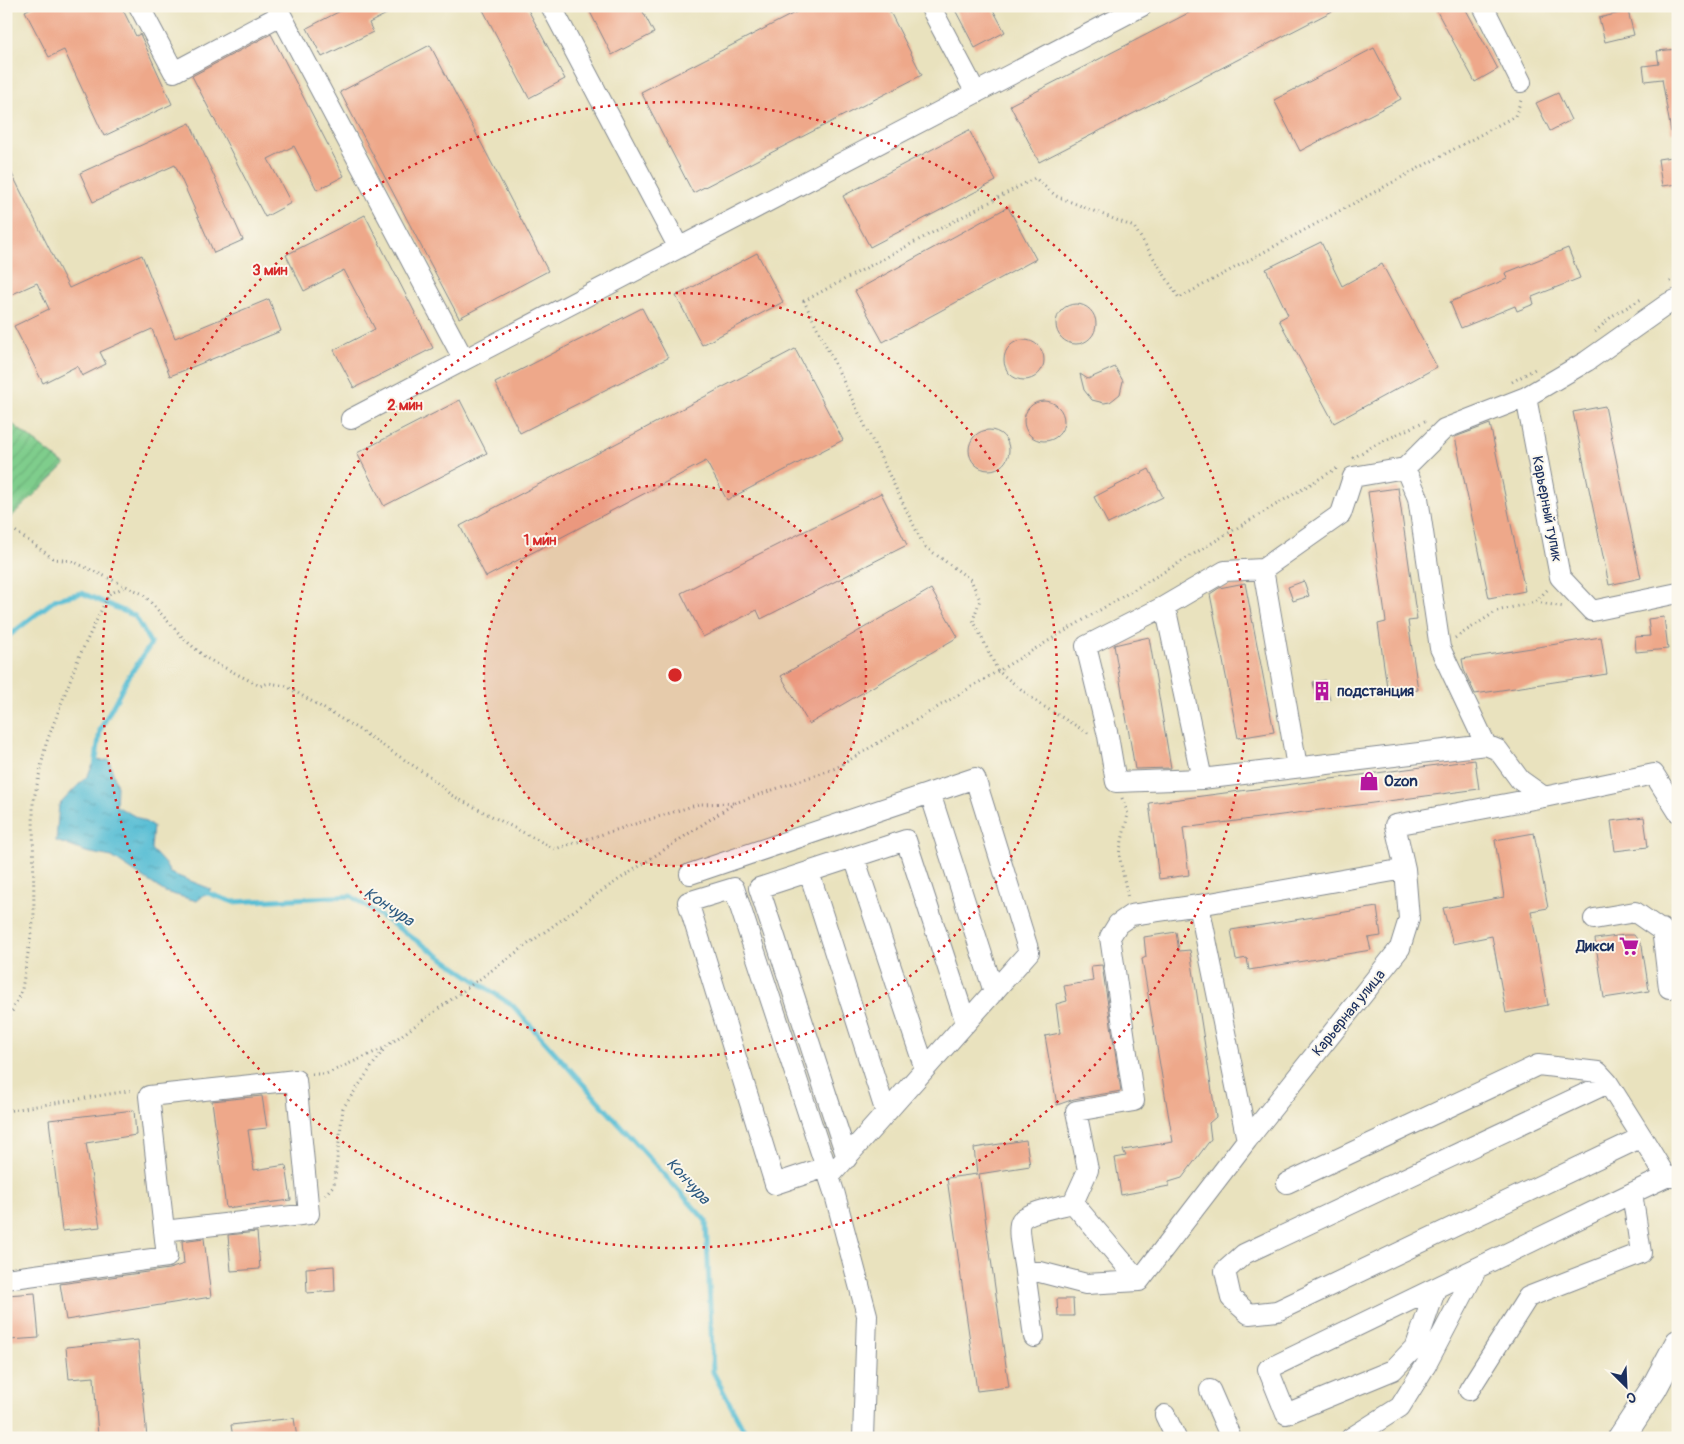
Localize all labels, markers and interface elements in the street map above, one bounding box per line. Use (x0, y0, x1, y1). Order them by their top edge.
text: 3 мин (252, 261, 288, 280)
text: 2 мин (387, 396, 423, 415)
street label: Карьерный тупик (1527, 454, 1567, 564)
text: 1 мин (523, 531, 557, 550)
centre of rings (666, 666, 684, 684)
building icon: подстанция (1311, 680, 1333, 702)
place label: подстанция (1337, 682, 1414, 701)
shop icon: Ozon (1358, 770, 1380, 792)
place label: Ozon (1384, 772, 1418, 791)
water label: Кончура (360, 883, 419, 932)
supermarket icon: Дикси (1618, 935, 1640, 957)
place label: Дикси (1575, 937, 1614, 956)
street label: Карьерная улица (1308, 966, 1390, 1060)
water label: Кончура (662, 1154, 715, 1210)
north arrow (1602, 1362, 1652, 1412)
text: С (1623, 1388, 1638, 1407)

